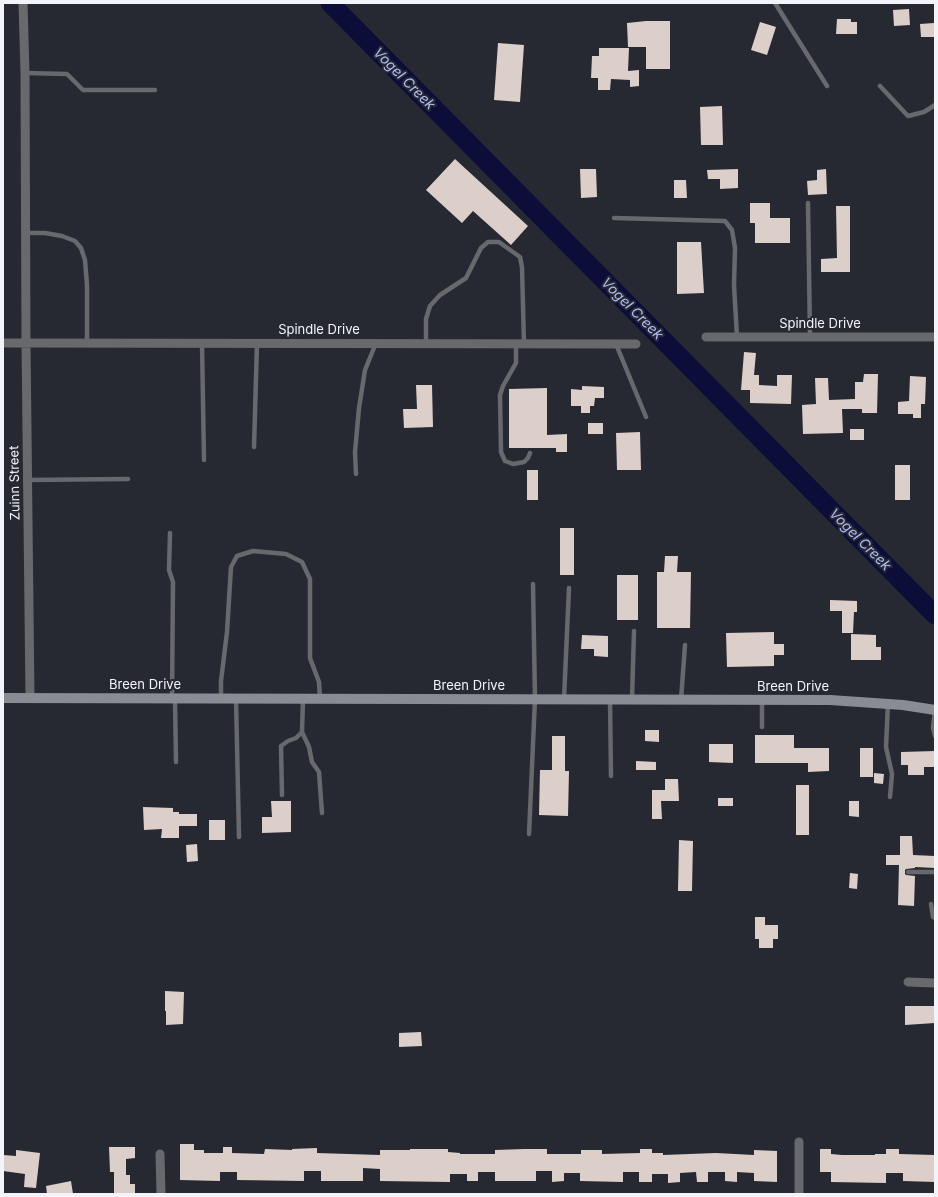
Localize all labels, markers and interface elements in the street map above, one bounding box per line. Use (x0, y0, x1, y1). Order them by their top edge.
water label: Vogel Creek (370, 45, 438, 113)
water label: Vogel Creek (598, 275, 666, 343)
street label: Spindle Drive (779, 316, 861, 332)
street label: Spindle Drive (278, 322, 360, 338)
street label: Zuinn Street (7, 446, 23, 520)
water label: Vogel Creek (826, 506, 894, 574)
street label: Breen Drive (109, 677, 181, 693)
street label: Breen Drive (433, 678, 505, 694)
street label: Breen Drive (757, 679, 829, 695)

